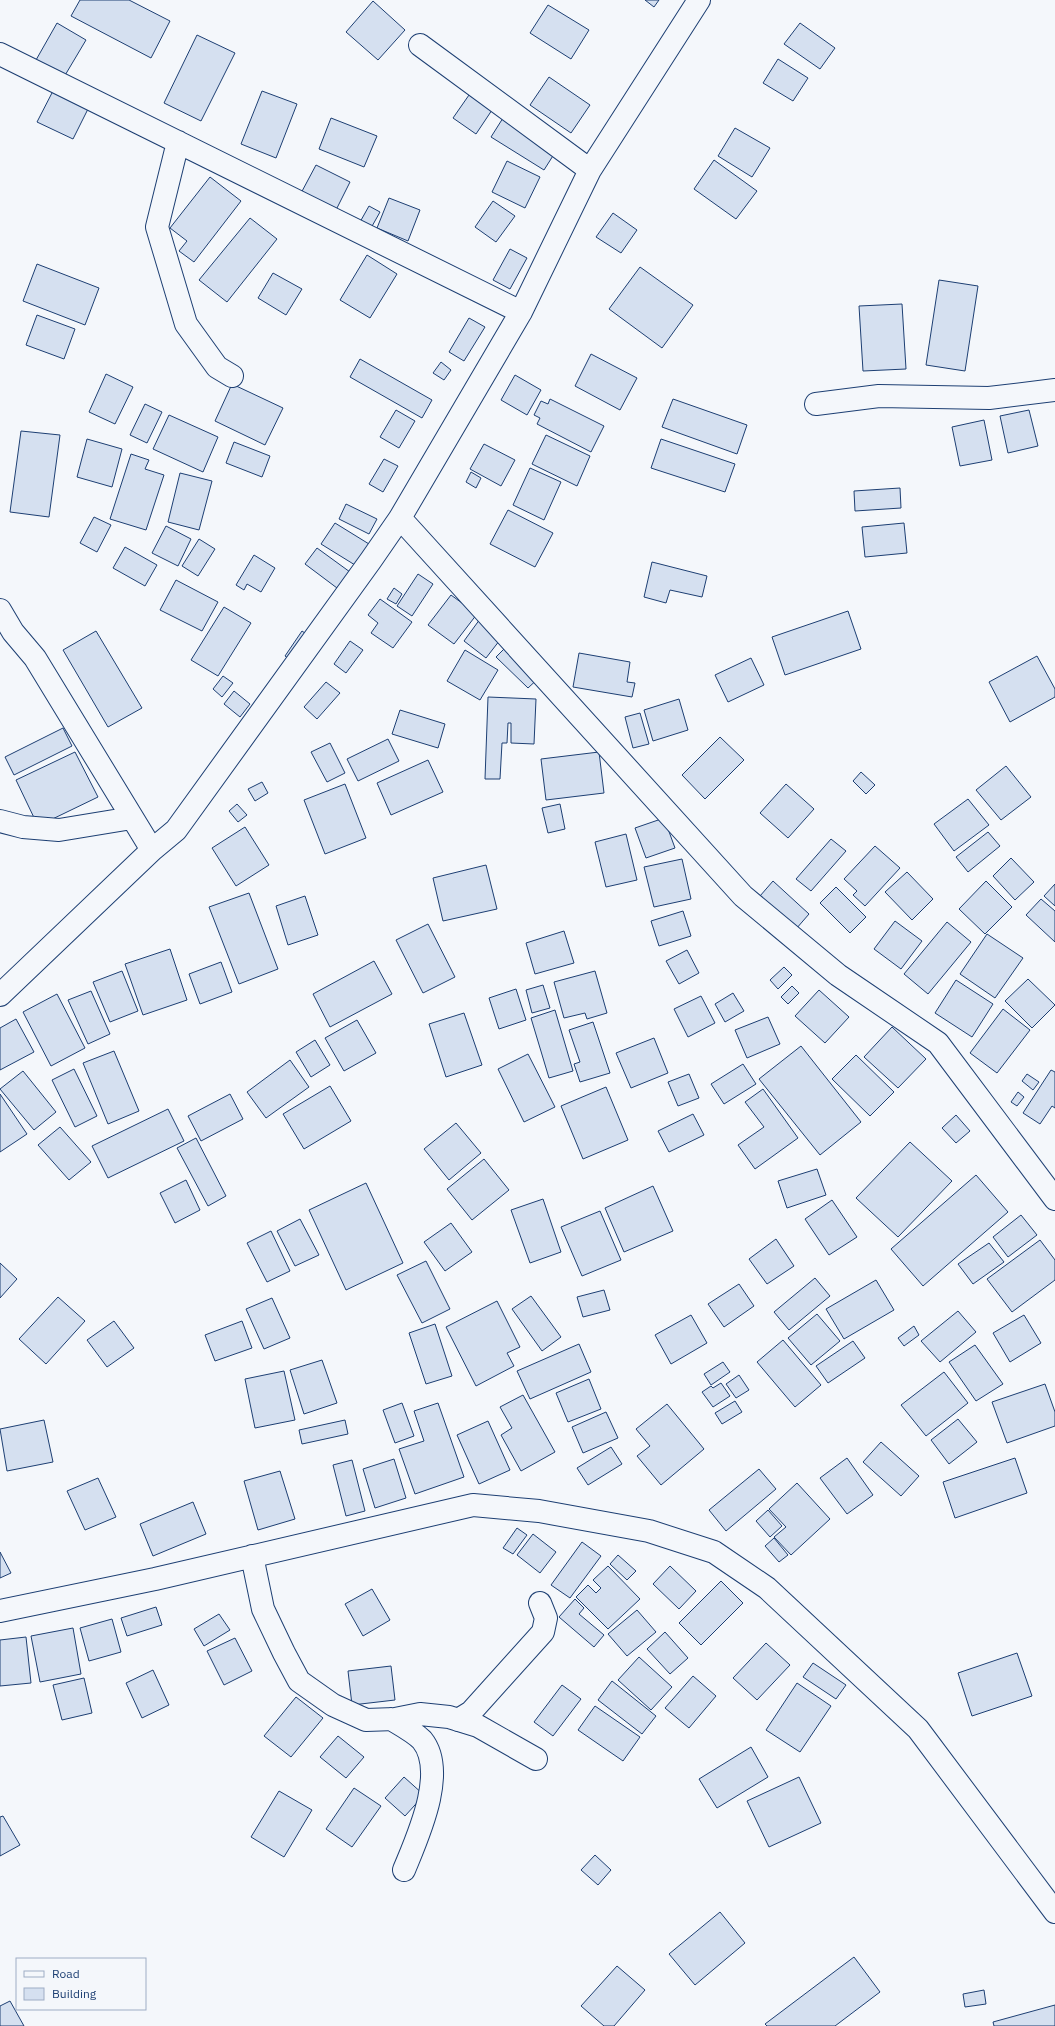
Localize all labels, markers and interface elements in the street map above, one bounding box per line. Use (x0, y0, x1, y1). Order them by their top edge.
legend (16, 1958, 146, 2010)
text: Road (52, 1966, 80, 1981)
text: Building (52, 1986, 97, 2001)

